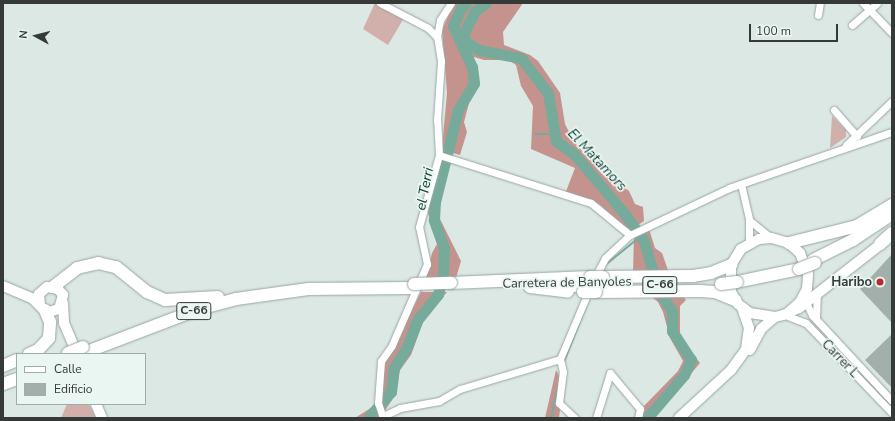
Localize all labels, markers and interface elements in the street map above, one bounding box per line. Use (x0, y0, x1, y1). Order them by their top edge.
north arrow (16, 16, 56, 56)
scale bar (751, 16, 840, 42)
text: 100 m (756, 23, 791, 39)
text: N (16, 29, 32, 39)
water label: El Matamors (564, 125, 630, 195)
water label: el Terri (413, 166, 437, 212)
street label: Carretera de Banyoles (502, 274, 632, 292)
place label: Haribo (831, 274, 872, 290)
road number: C-66 (642, 275, 678, 295)
marker: Haribo (875, 277, 885, 287)
road number: C-66 (176, 301, 212, 321)
street label: Carrer L (818, 337, 862, 381)
legend (16, 353, 146, 405)
text: Calle (54, 361, 82, 377)
text: Edificio (54, 381, 92, 397)

